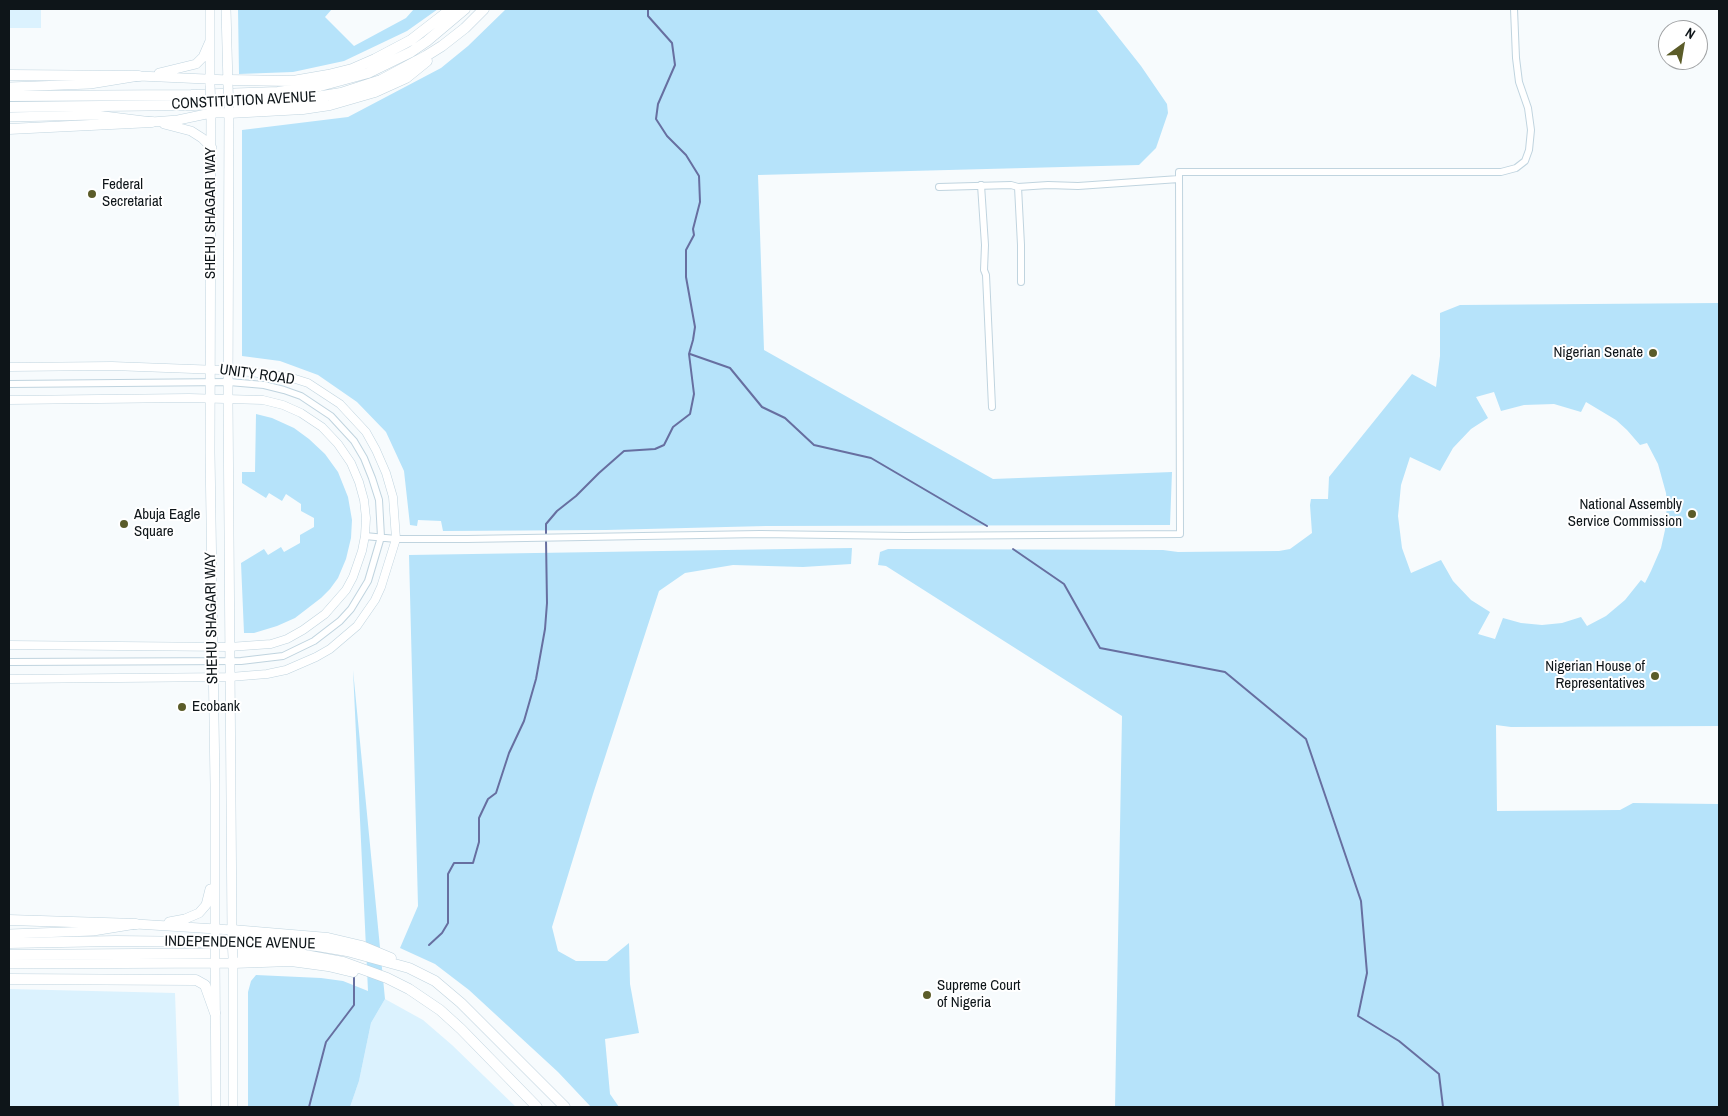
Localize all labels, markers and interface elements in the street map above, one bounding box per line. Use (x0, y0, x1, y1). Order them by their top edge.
north arrow (1658, 20, 1708, 70)
text: N (1682, 23, 1699, 43)
street label: CONSTITUTION AVENUE (171, 88, 317, 114)
street label: SHEHU SHAGARI WAY (202, 147, 220, 279)
place label: Federal Secretariat (102, 176, 162, 211)
marker: Federal Secretariat (86, 188, 98, 200)
place label: Nigerian Senate (1553, 344, 1643, 362)
marker: Nigerian Senate (1647, 347, 1659, 359)
street label: UNITY ROAD (218, 361, 296, 389)
place label: National Assembly Service Commission (1568, 496, 1682, 531)
place label: Abuja Eagle Square (134, 506, 200, 541)
marker: National Assembly Service Commission (1686, 508, 1698, 520)
marker: Abuja Eagle Square (118, 518, 130, 530)
street label: SHEHU SHAGARI WAY (202, 552, 222, 684)
place label: Nigerian House of Representatives (1545, 658, 1645, 693)
marker: Nigerian House of Representatives (1649, 670, 1661, 682)
place label: Ecobank (192, 698, 240, 716)
marker: Ecobank (176, 701, 188, 713)
street label: INDEPENDENCE AVENUE (164, 933, 316, 953)
place label: Supreme Court of Nigeria (937, 977, 1020, 1012)
marker: Supreme Court of Nigeria (921, 989, 933, 1001)

